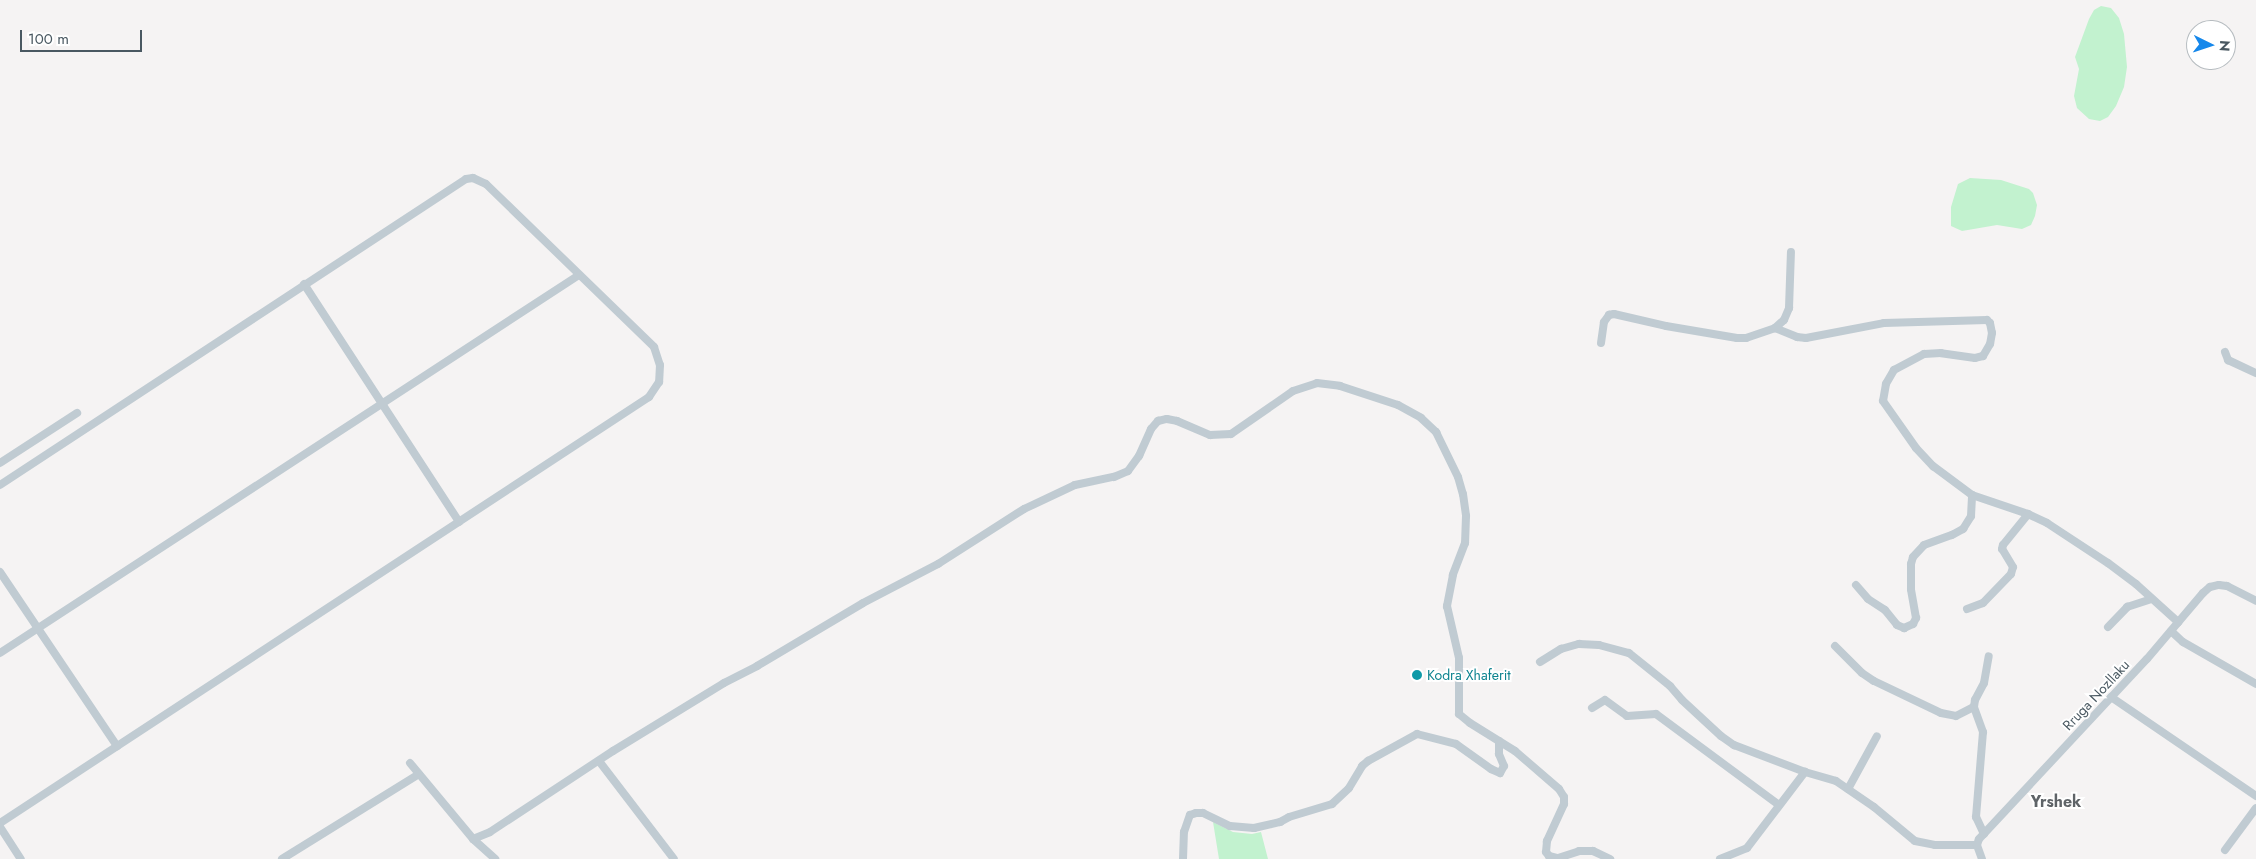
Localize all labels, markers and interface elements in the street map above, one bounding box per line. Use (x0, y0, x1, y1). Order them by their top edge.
scale bar (22, 20, 145, 52)
north arrow (2186, 20, 2236, 70)
text: 100 m (28, 28, 69, 50)
text: N (2215, 40, 2235, 52)
street label: Rruga Nozllaku (2059, 656, 2133, 734)
place label: Kodra Xhaferit (1427, 667, 1511, 683)
marker: Kodra Xhaferit (1411, 669, 1423, 681)
district label: Yrshek (2031, 792, 2081, 812)

